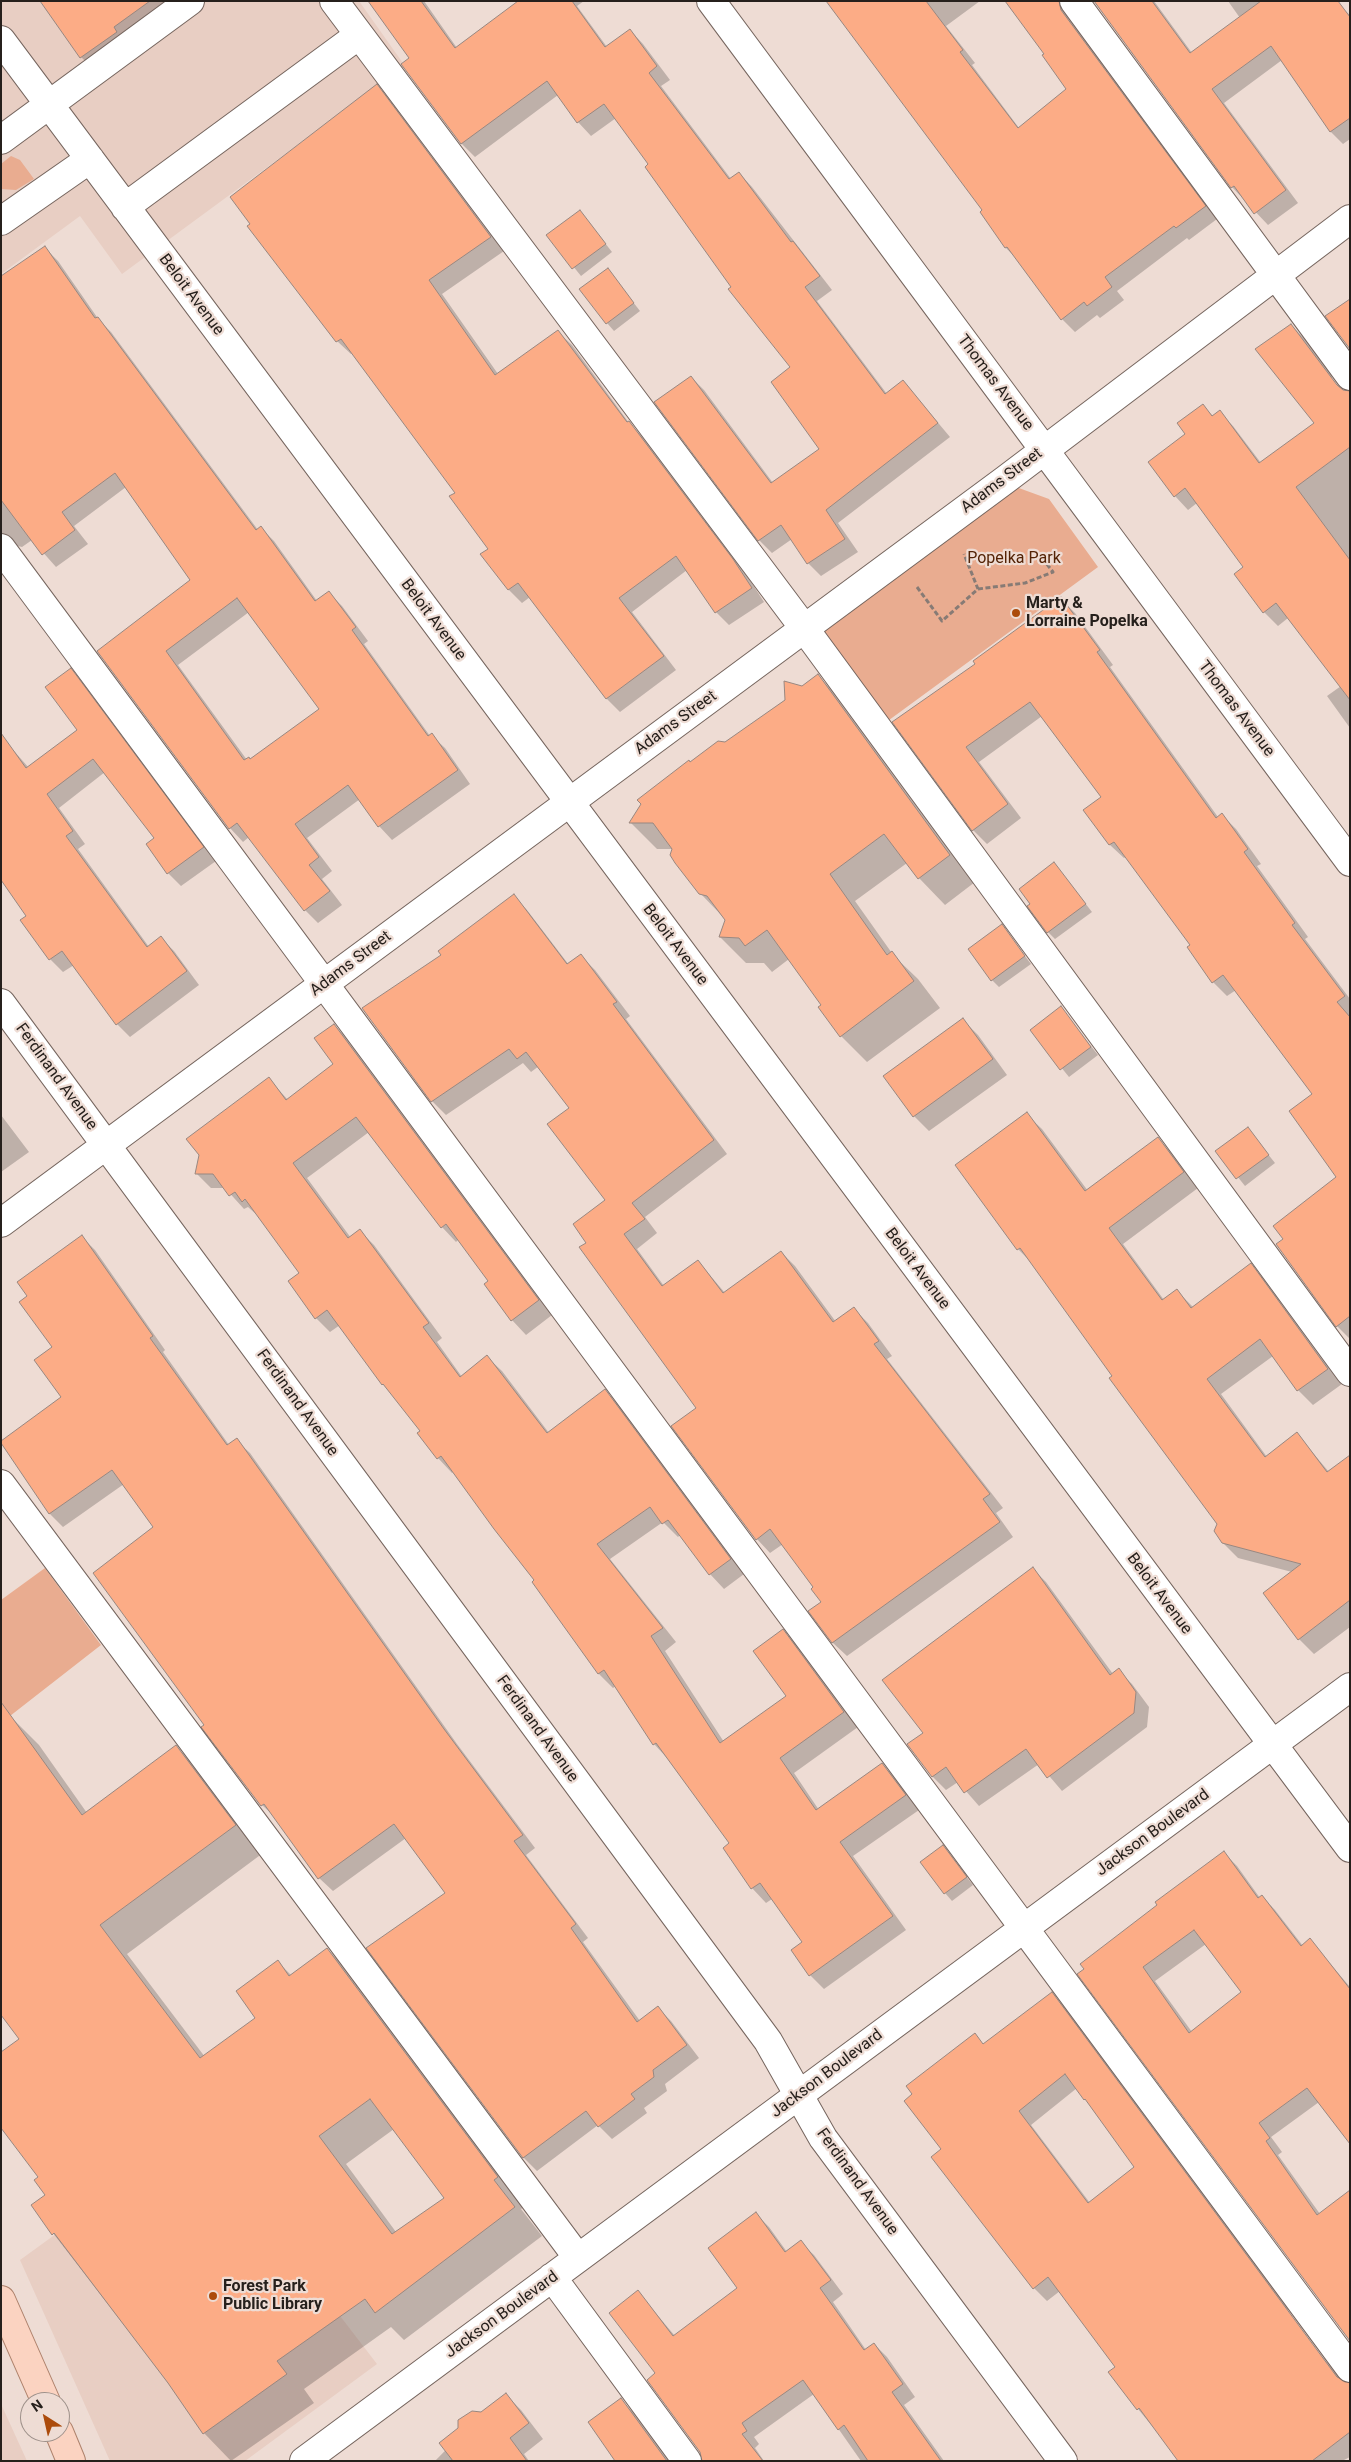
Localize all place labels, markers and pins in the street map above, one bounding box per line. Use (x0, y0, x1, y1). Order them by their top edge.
place label: Marty & Lorraine Popelka (1026, 594, 1148, 632)
marker: Marty & Lorraine Popelka (1010, 607, 1022, 619)
place label: Forest Park Public Library (223, 2277, 322, 2315)
marker: Forest Park Public Library (207, 2290, 219, 2302)

